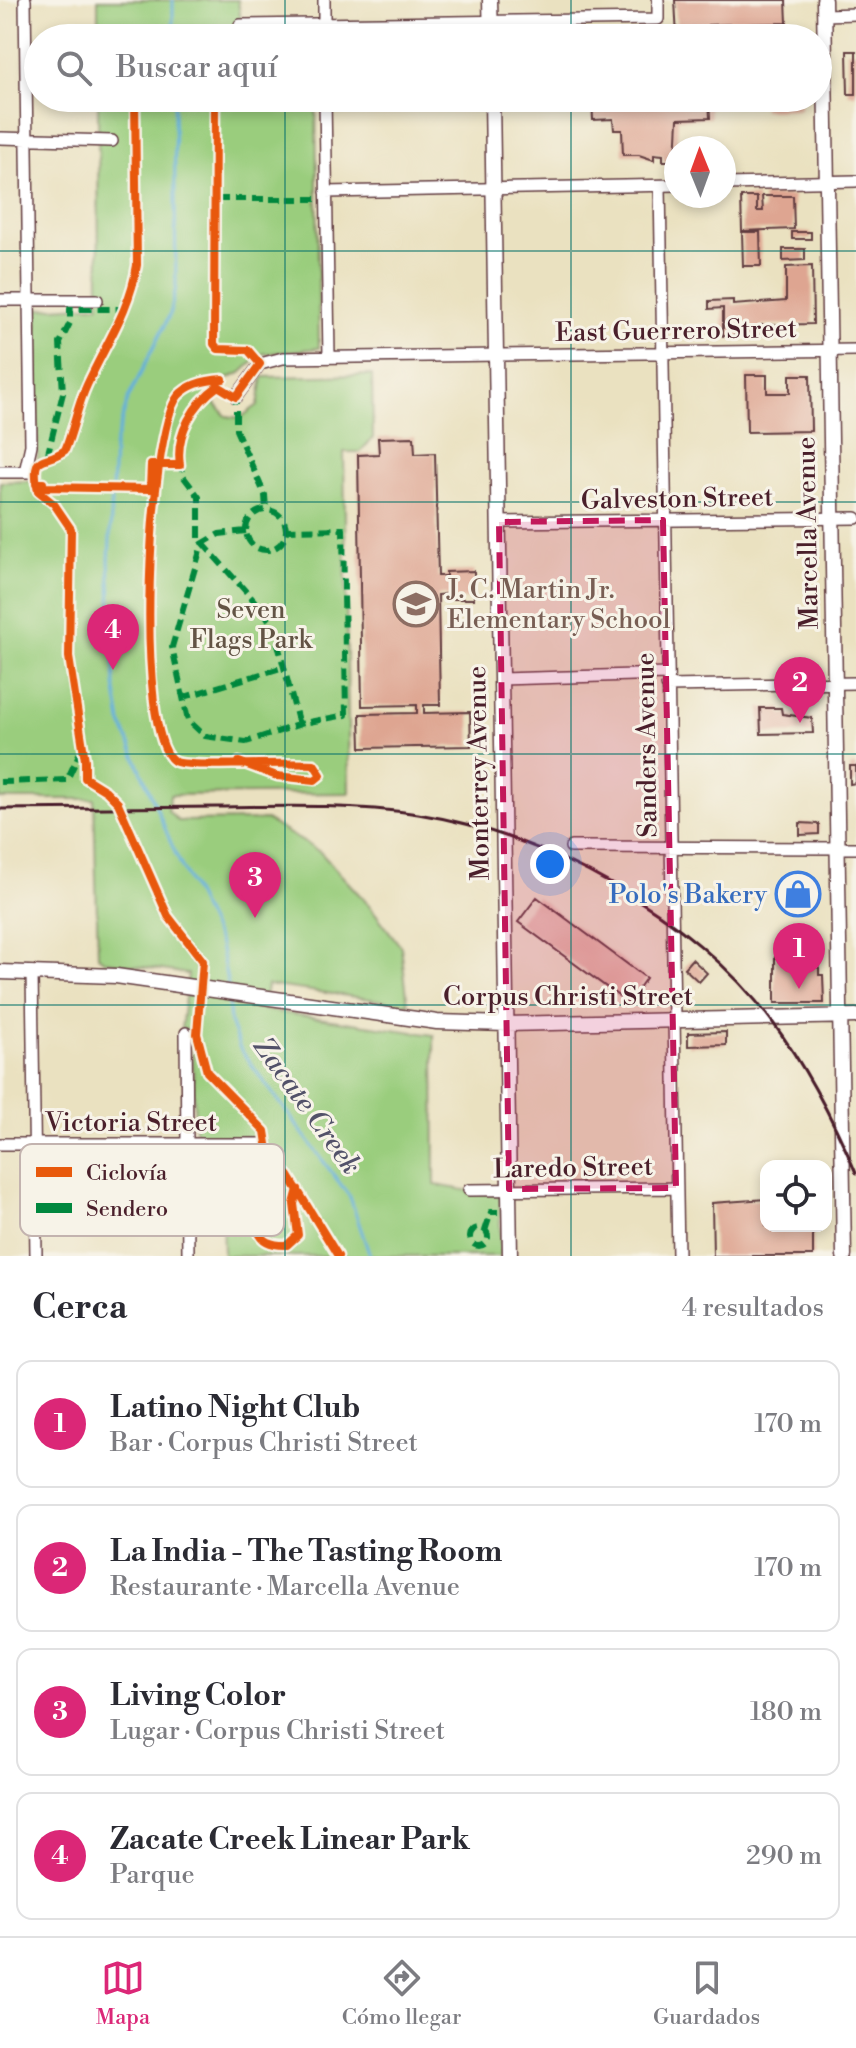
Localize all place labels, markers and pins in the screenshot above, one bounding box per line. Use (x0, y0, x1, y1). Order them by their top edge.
place label: J. C. Martin Jr. Elementary School (446, 574, 671, 636)
school or university icon: J. C. Martin Jr. Elementary School (392, 580, 440, 628)
pin: 4 (87, 604, 139, 670)
pin: 2 (774, 657, 826, 723)
pin: 3 (229, 852, 281, 918)
shop icon: Polo's Bakery (774, 870, 822, 918)
place label: Polo's Bakery (609, 879, 767, 911)
pin: 1 (773, 923, 825, 989)

